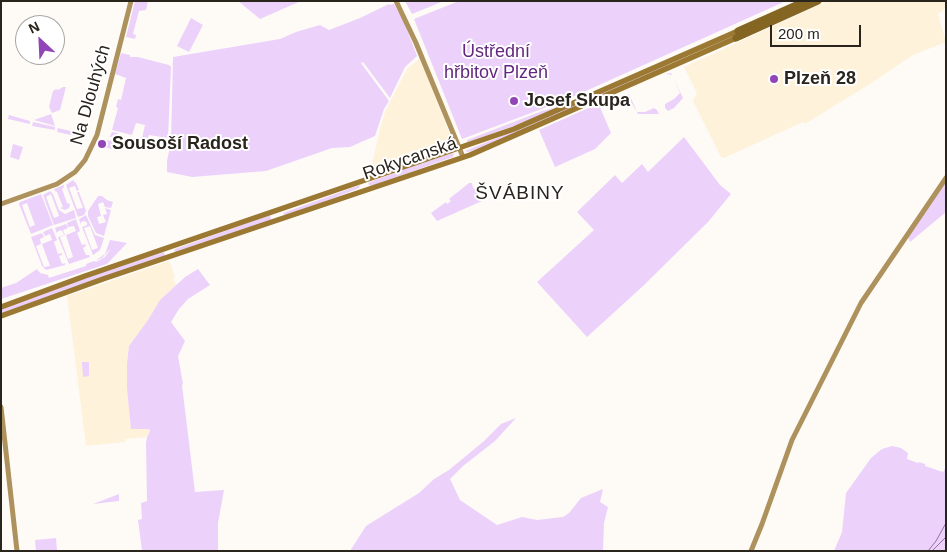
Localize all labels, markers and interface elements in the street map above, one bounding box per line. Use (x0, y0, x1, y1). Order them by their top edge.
north arrow (15, 15, 65, 65)
scale bar (772, 15, 863, 47)
text: N (26, 18, 42, 37)
text: 200 m (778, 25, 820, 42)
park label: Ústřední hřbitov Plzeň (444, 41, 548, 84)
street label: Na Dlouhých (66, 42, 116, 148)
place label: Plzeň 28 (784, 68, 856, 90)
marker: Plzeň 28 (768, 73, 780, 85)
place label: Josef Skupa (524, 90, 630, 112)
marker: Josef Skupa (508, 95, 520, 107)
place label: Sousoší Radost (112, 133, 248, 155)
street label: Rokycanská (360, 133, 460, 185)
marker: Sousoší Radost (96, 138, 108, 150)
district label: ŠVÁBINY (474, 183, 566, 205)

